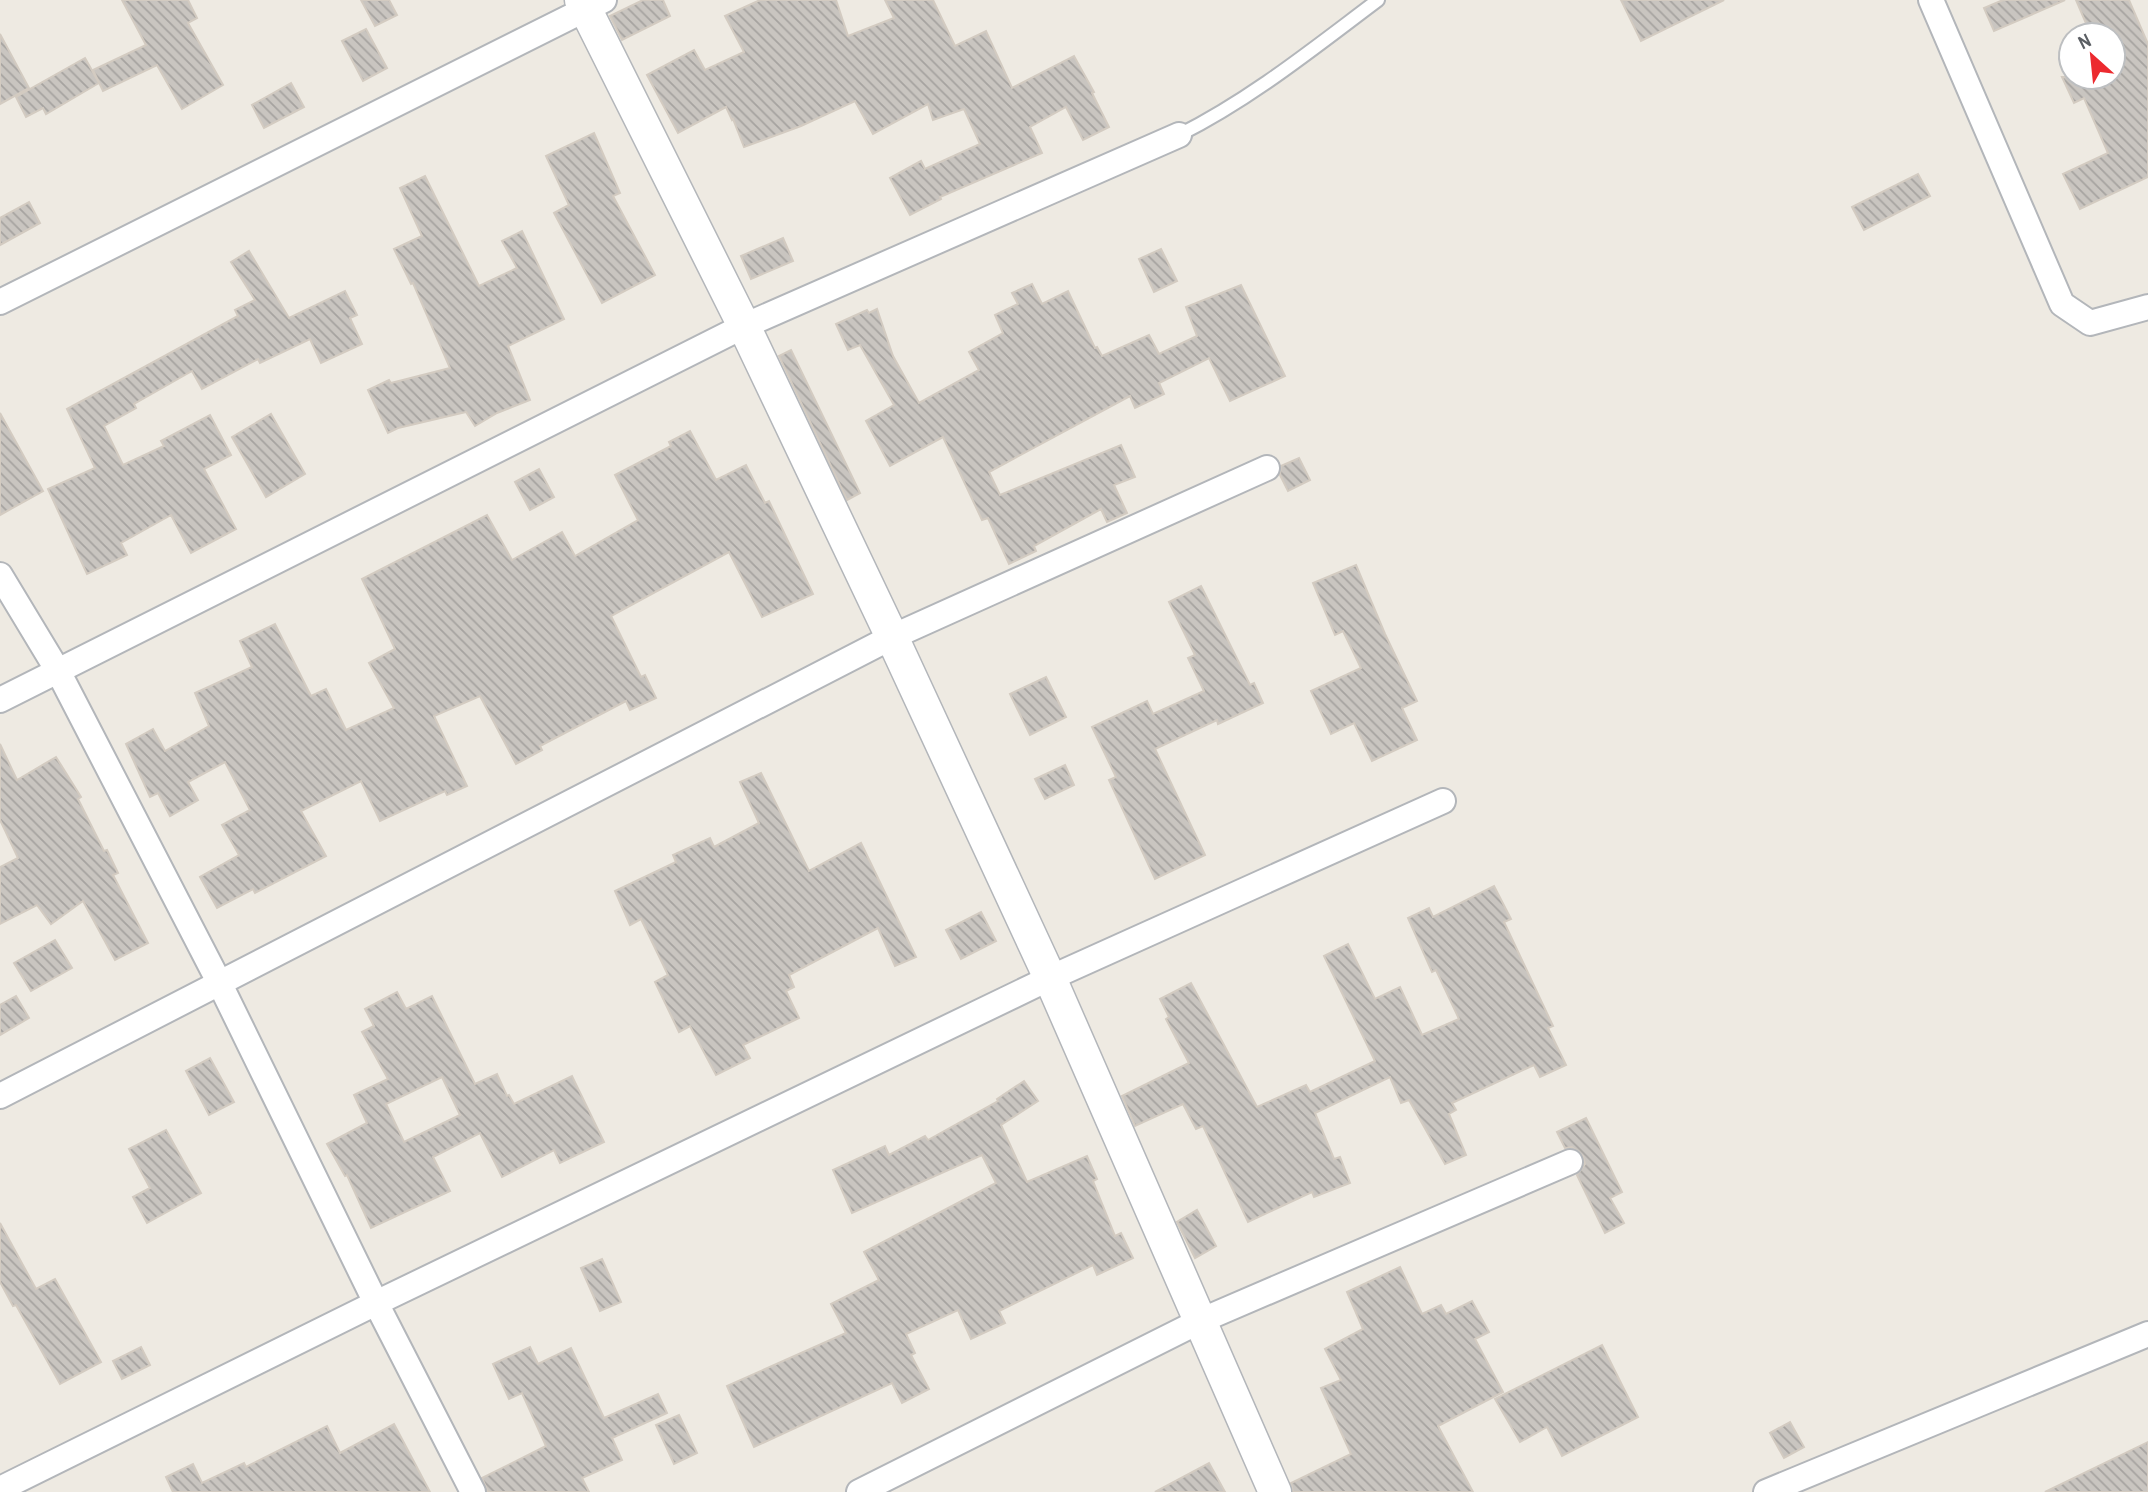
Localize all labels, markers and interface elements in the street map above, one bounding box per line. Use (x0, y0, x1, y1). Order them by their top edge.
north arrow (2057, 21, 2127, 91)
text: N (2073, 27, 2095, 55)

